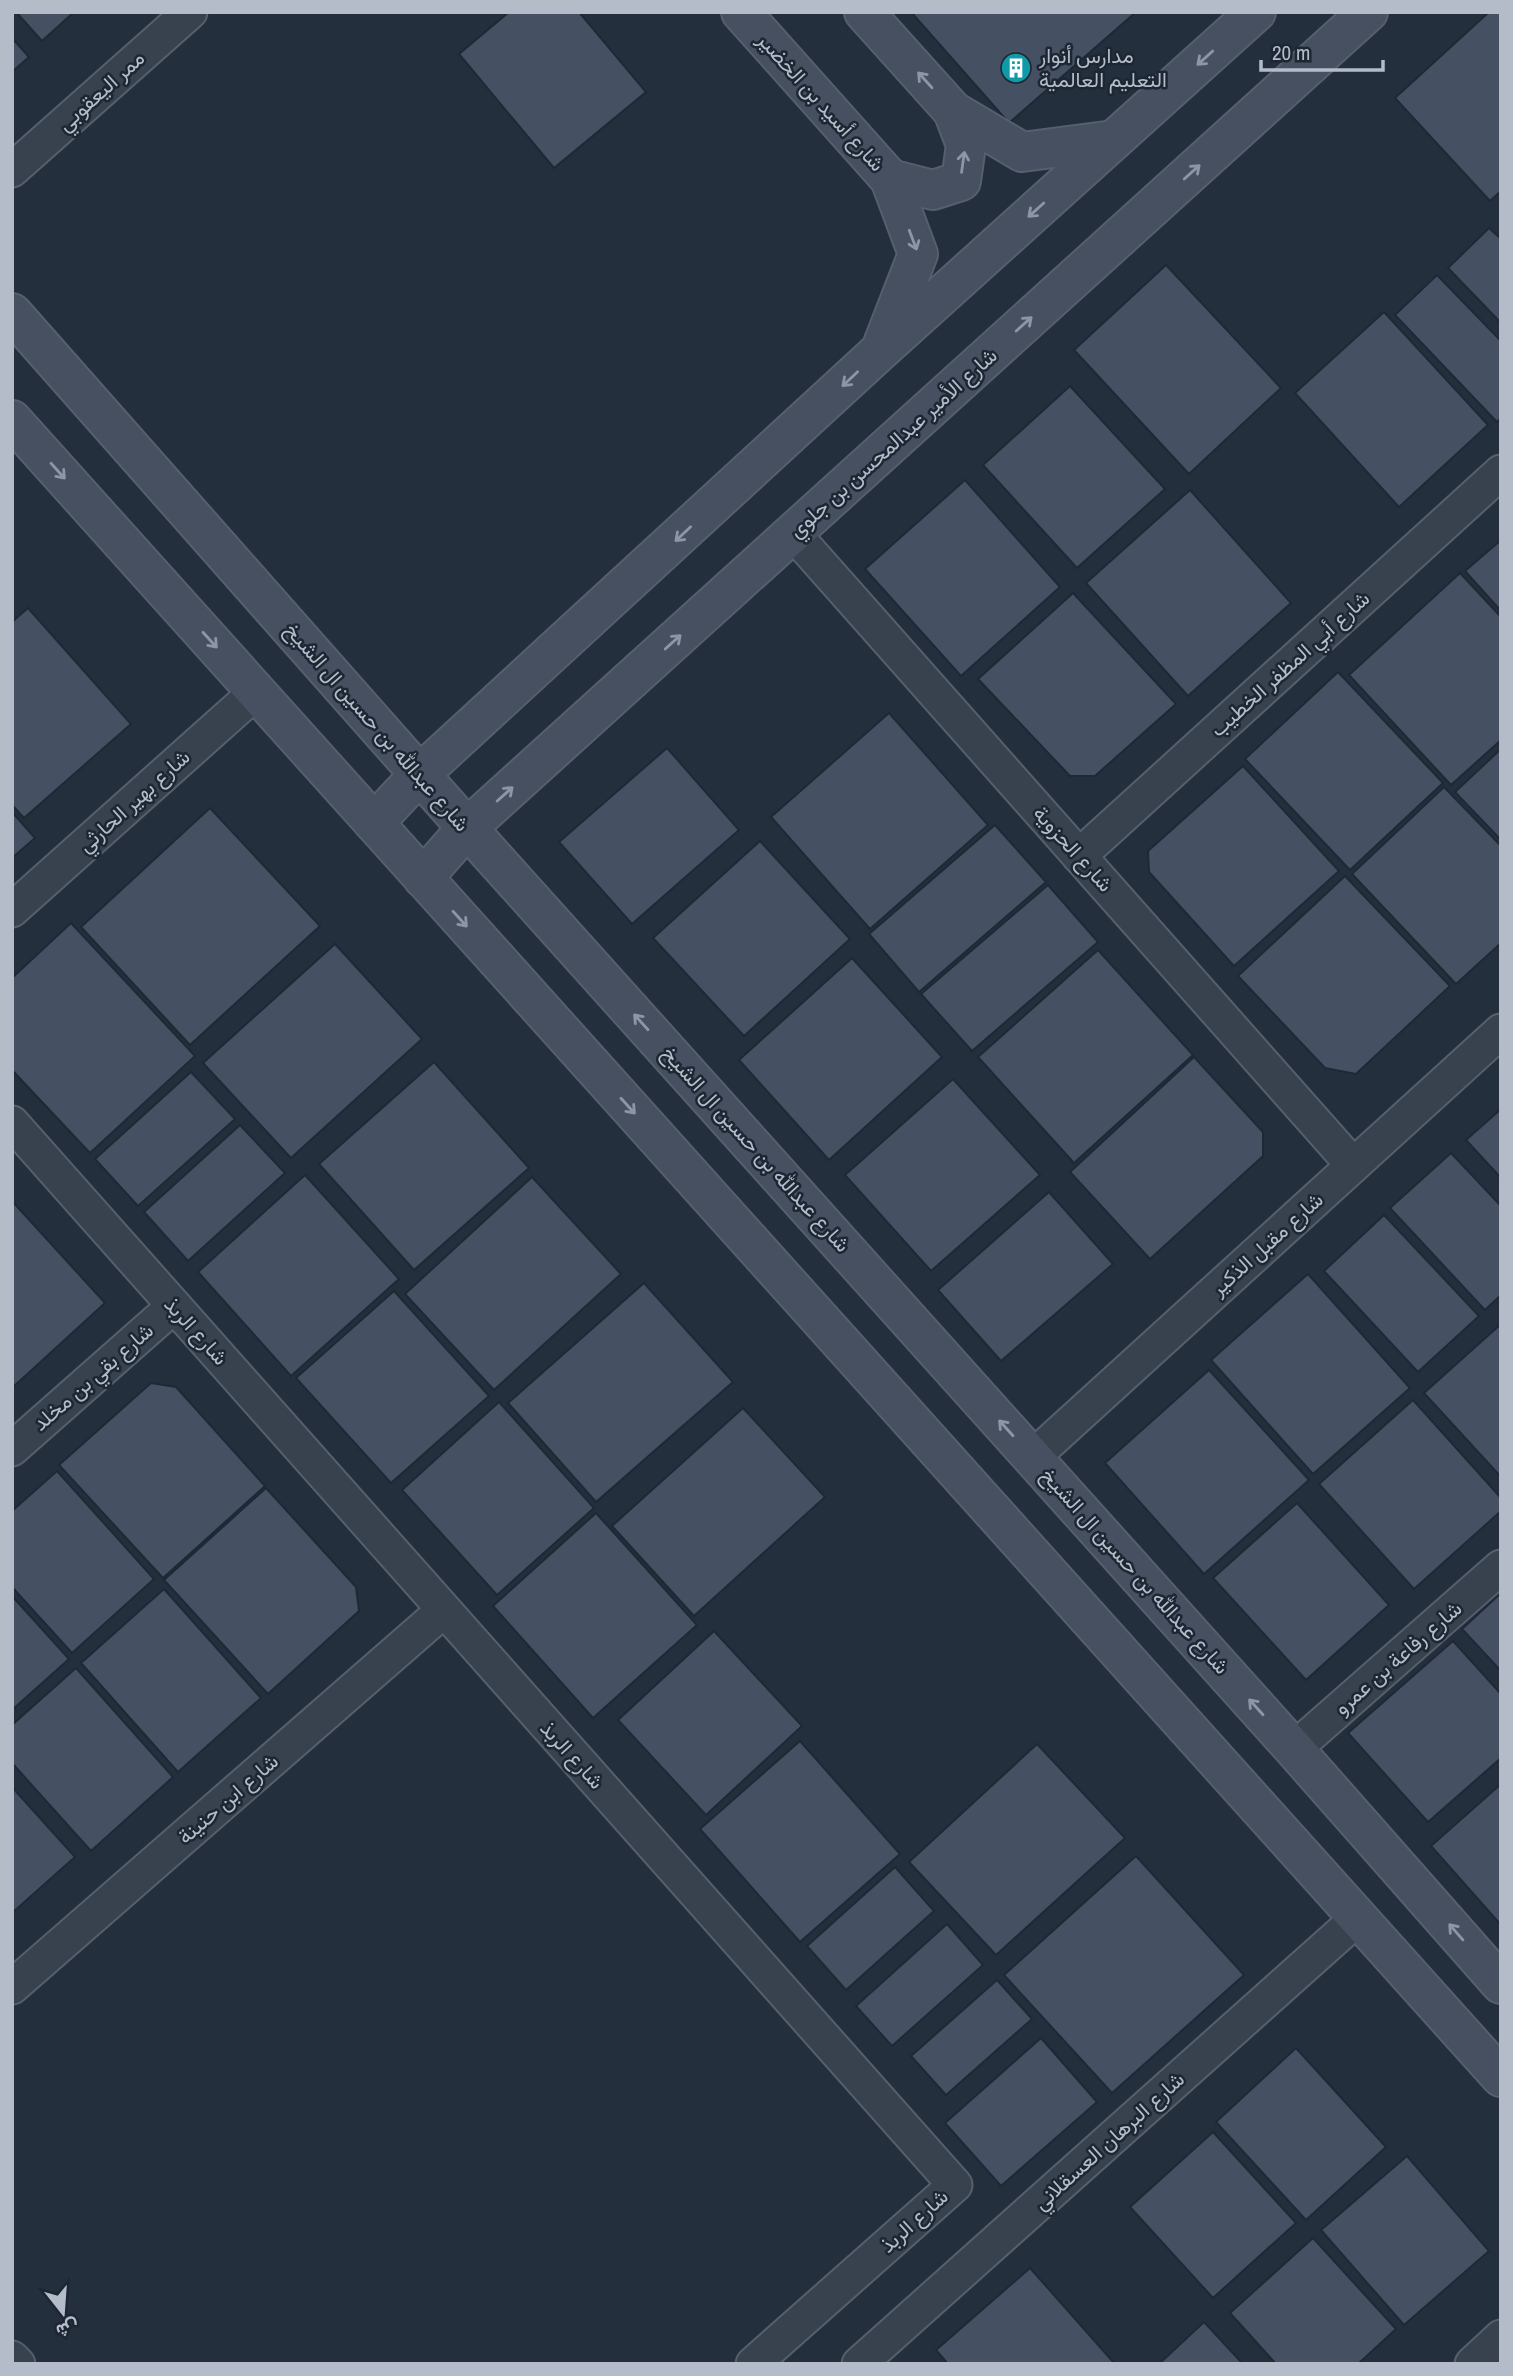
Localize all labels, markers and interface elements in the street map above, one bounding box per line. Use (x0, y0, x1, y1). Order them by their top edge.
street label: شارع أسيد بن الخضير (750, 25, 892, 177)
scale bar (1261, 28, 1384, 72)
text: 20 m (1272, 38, 1310, 67)
place label: مدارس أنوار التعليم العالمية (1038, 41, 1167, 94)
street label: ممر اليعقوبي (51, 44, 153, 140)
one-way arrow (1197, 50, 1215, 66)
building icon: مدارس أنوار التعليم العالمية (999, 51, 1033, 85)
one-way arrow (917, 72, 933, 90)
one-way arrow (957, 151, 970, 174)
one-way arrow (1183, 163, 1200, 180)
one-way arrow (1028, 202, 1046, 218)
one-way arrow (907, 228, 920, 250)
one-way arrow (1014, 317, 1032, 333)
street label: شارع الأمير عبدالمحسن بن جلوي (782, 341, 1005, 547)
one-way arrow (842, 371, 859, 388)
one-way arrow (50, 462, 66, 480)
one-way arrow (674, 526, 692, 542)
street label: شارع أبي المظفر الخطيب (1204, 584, 1378, 745)
street label: شارع عبدالله بن حسين ال الشيخ (278, 616, 476, 838)
one-way arrow (202, 631, 218, 649)
one-way arrow (664, 633, 681, 650)
street label: شارع بهير الحارثي (71, 743, 198, 861)
one-way arrow (496, 786, 513, 803)
street label: شارع الحزوية (1027, 799, 1120, 898)
one-way arrow (452, 910, 468, 928)
one-way arrow (633, 1013, 649, 1031)
street label: شارع عبدالله بن حسين ال الشيخ (656, 1039, 857, 1258)
one-way arrow (620, 1097, 636, 1115)
street label: شارع مقبل الذكير (1203, 1185, 1329, 1303)
street label: شارع الربذ (158, 1290, 235, 1371)
street label: شارع بقي بن مخلد (26, 1316, 161, 1440)
one-way arrow (998, 1420, 1015, 1437)
street label: شارع عبدالله بن حسين ال الشيخ (1035, 1461, 1236, 1680)
street label: شارع رفاعة بن عمرو (1327, 1594, 1468, 1721)
one-way arrow (1249, 1698, 1265, 1716)
street label: شارع الربذ (534, 1714, 611, 1795)
street label: شارع ابن حنينة (171, 1747, 284, 1850)
one-way arrow (1448, 1923, 1464, 1941)
street label: شارع البرهان العسقلاني (1027, 2065, 1193, 2219)
street label: شارع الربذ (873, 2182, 954, 2259)
north arrow (28, 2278, 98, 2348)
text: ش (53, 2313, 83, 2345)

